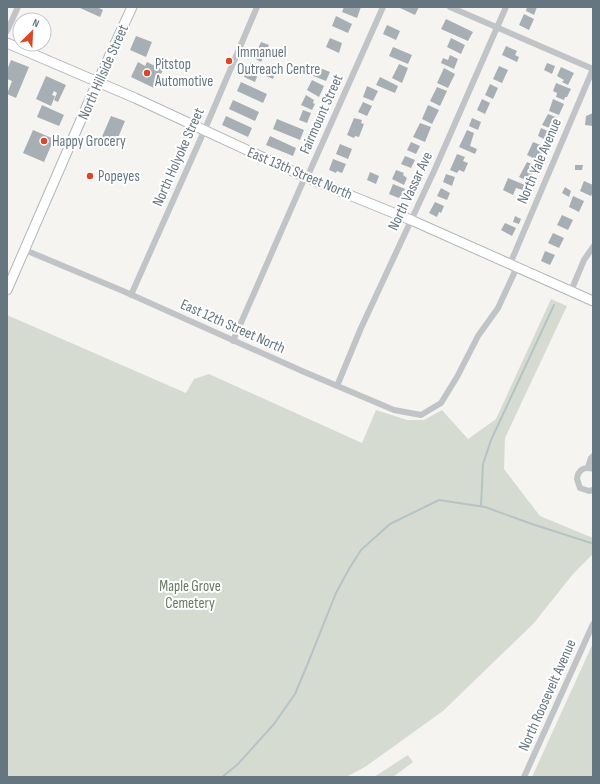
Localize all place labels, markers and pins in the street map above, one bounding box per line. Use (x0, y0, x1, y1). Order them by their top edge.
place label: Immanuel Outreach Centre (237, 43, 320, 79)
place label: Pitstop Automotive (154, 55, 213, 91)
marker: Immanuel Outreach Centre (224, 56, 234, 66)
marker: Pitstop Automotive (142, 68, 152, 78)
place label: Happy Grocery (52, 132, 126, 151)
marker: Happy Grocery (39, 136, 49, 146)
place label: Popeyes (98, 167, 140, 186)
marker: Popeyes (85, 171, 95, 181)

